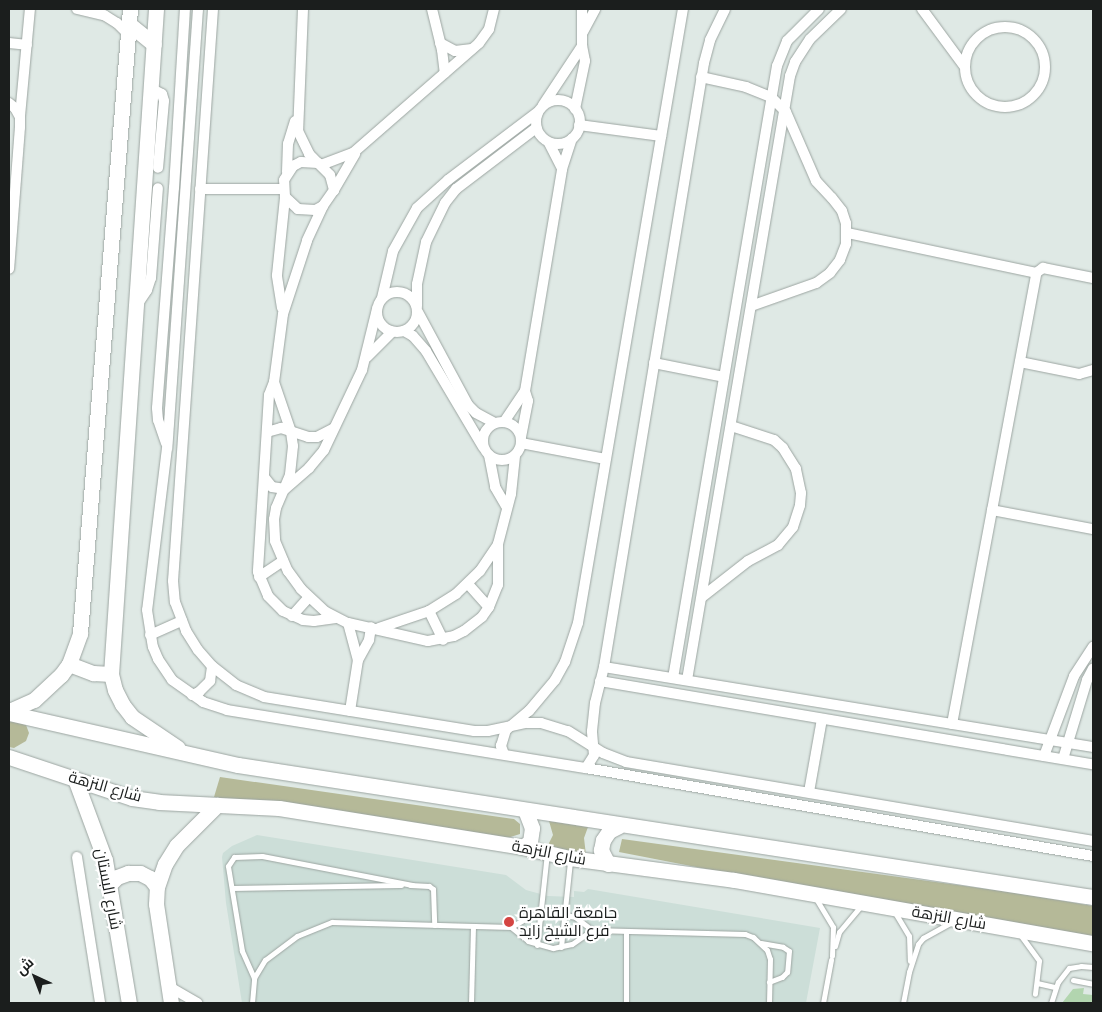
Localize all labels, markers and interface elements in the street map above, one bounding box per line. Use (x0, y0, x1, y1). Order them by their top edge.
street label: شارع النزهة (66, 767, 144, 807)
street label: شارع النزهة (510, 836, 588, 870)
street label: شارع البستان (91, 847, 125, 931)
street label: شارع النزهة (910, 902, 988, 934)
place label: جامعة القاهرة فرع الشيخ زايد (519, 903, 617, 941)
marker: جامعة القاهرة فرع الشيخ زايد (503, 916, 515, 928)
north arrow (10, 952, 60, 1002)
text: ش (11, 953, 38, 979)

